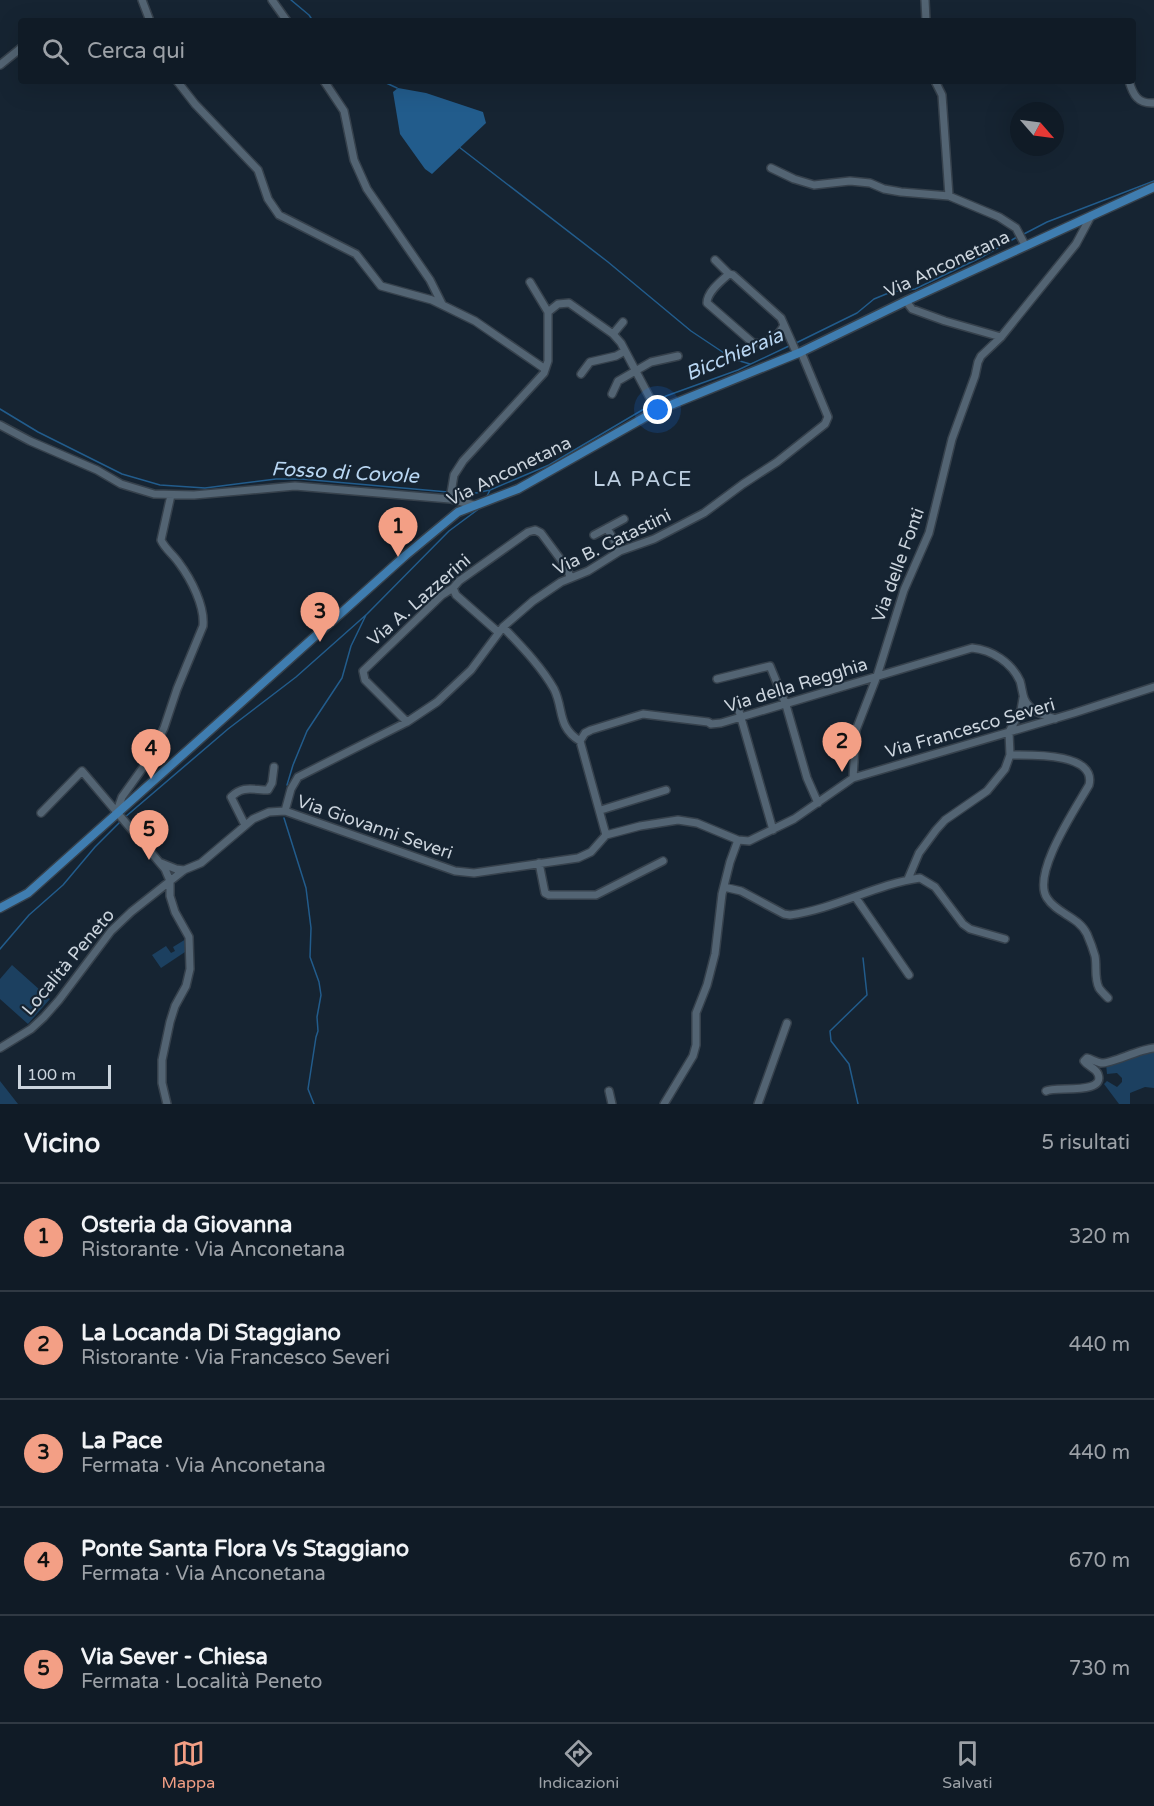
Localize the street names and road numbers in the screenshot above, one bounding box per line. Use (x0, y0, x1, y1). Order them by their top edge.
street label: Via Anconetana (881, 225, 1013, 303)
street label: Via Anconetana (443, 431, 575, 511)
street label: Via B. Catastini (550, 504, 674, 580)
street label: Via delle Fonti (867, 505, 929, 625)
street label: Via A. Lazzerini (363, 549, 475, 651)
street label: Via della Regghia (722, 653, 870, 717)
street label: Via Francesco Severi (883, 693, 1057, 763)
street label: Via Giovanni Severi (294, 790, 456, 864)
street label: Località Peneto (17, 904, 119, 1020)

